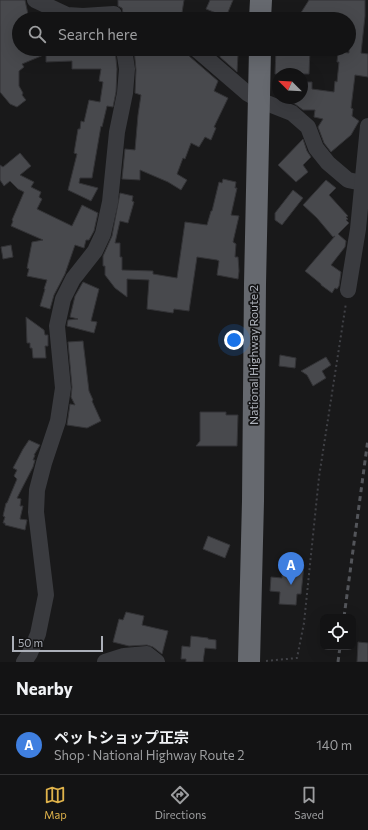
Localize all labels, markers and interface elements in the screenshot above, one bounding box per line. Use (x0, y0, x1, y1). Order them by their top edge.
search box (12, 12, 356, 56)
icon: search (26, 23, 48, 45)
text: Search here (58, 25, 137, 43)
north arrow (272, 68, 308, 104)
street label: National Highway Route 2 (246, 285, 260, 425)
your location (224, 330, 244, 350)
pin: A (278, 552, 304, 585)
map controls (320, 614, 356, 650)
button: locate (320, 614, 356, 650)
scale bar (12, 634, 103, 653)
text: 50 m (18, 636, 43, 649)
text: Nearby (16, 678, 73, 699)
text: ペットショップ正宗 (54, 728, 189, 746)
text: A (24, 737, 34, 753)
text: 140 m (316, 737, 352, 753)
text: Shop · National Highway Route 2 (54, 747, 244, 763)
tab: Map (44, 784, 67, 821)
tab: Directions (155, 784, 206, 821)
tab: Saved (294, 784, 324, 821)

